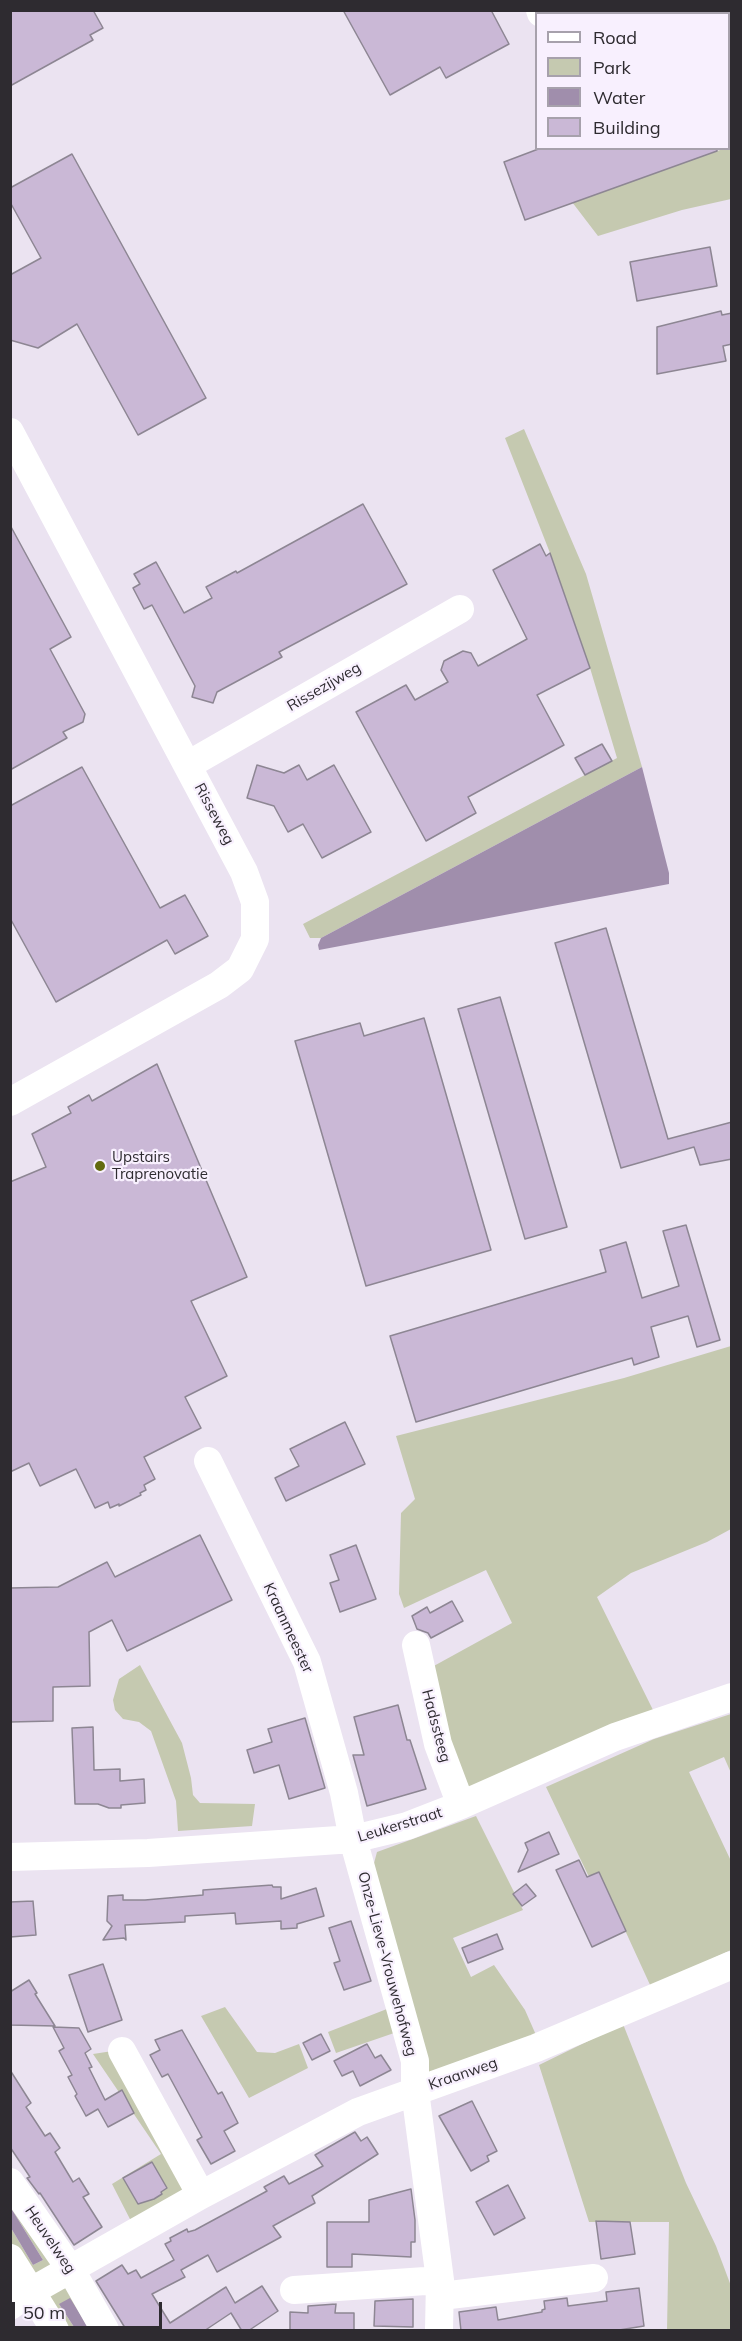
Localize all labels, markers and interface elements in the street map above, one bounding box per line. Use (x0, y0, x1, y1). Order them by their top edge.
legend (535, 12, 730, 150)
text: Road (593, 26, 637, 49)
text: Park (593, 56, 631, 79)
text: Water (593, 86, 645, 109)
text: Building (593, 116, 661, 139)
street label: Rissezijweg (284, 659, 364, 715)
street label: Risseweg (190, 780, 238, 848)
place label: Upstairs Traprenovatie (112, 1148, 208, 1183)
marker: Upstairs Traprenovatie (93, 1159, 107, 1173)
street label: Kraanmeester (259, 1580, 317, 1676)
street label: Hadssteeg (418, 1688, 454, 1764)
street label: Leukerstraat (356, 1804, 444, 1846)
street label: Onze-Lieve-Vrouwehofweg (354, 1870, 420, 2058)
street label: Kraanweg (426, 2054, 500, 2094)
street label: Heuvelweg (21, 2203, 79, 2277)
scale bar (15, 2290, 165, 2328)
text: 50 m (23, 2301, 65, 2324)

